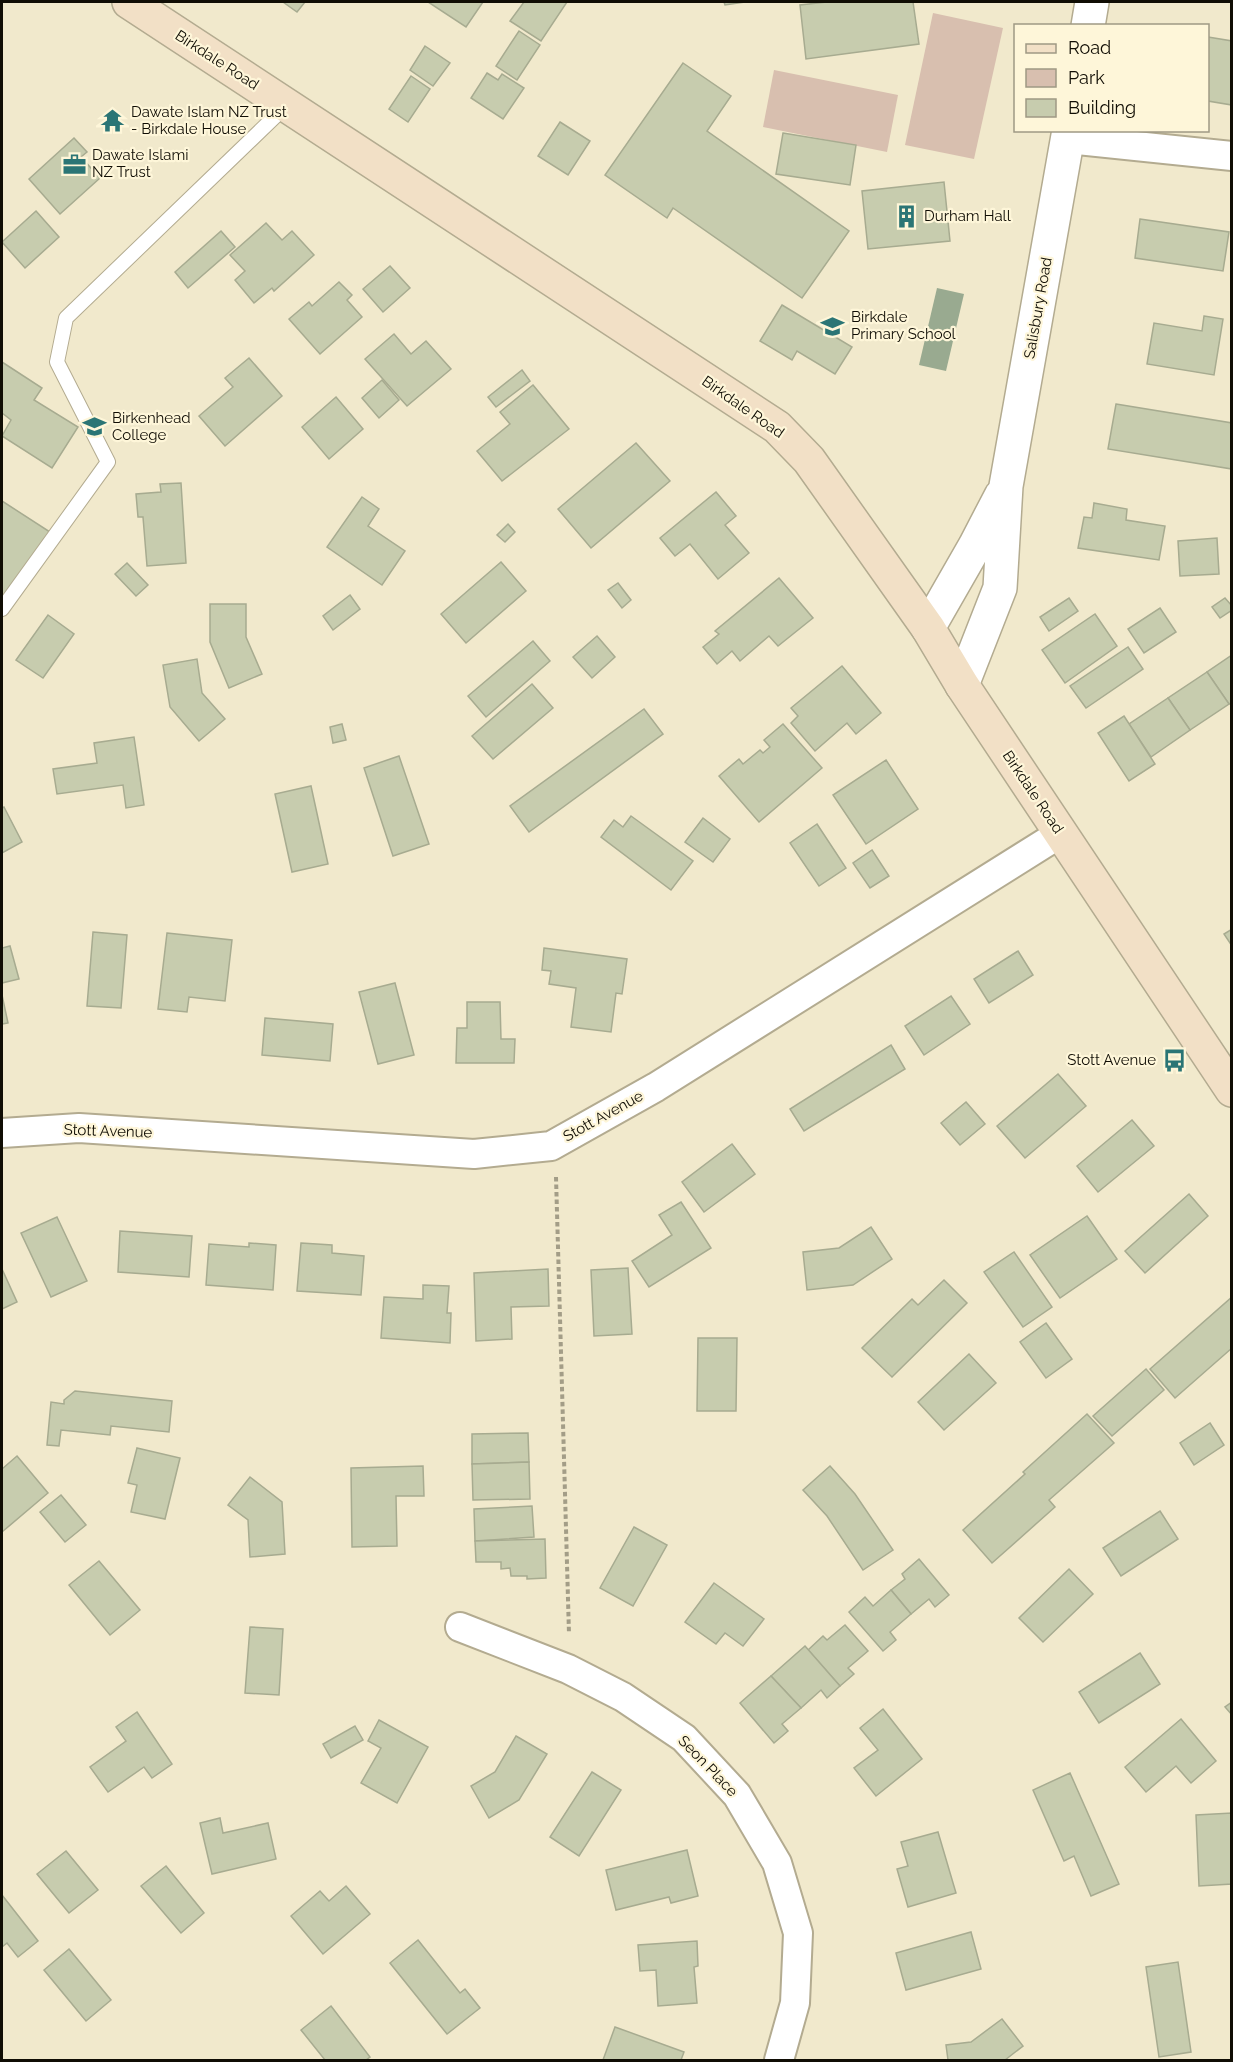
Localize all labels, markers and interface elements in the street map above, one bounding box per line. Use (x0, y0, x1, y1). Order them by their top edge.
legend (1014, 24, 1209, 132)
street label: Birkdale Road (172, 26, 262, 94)
text: Road (1068, 37, 1111, 58)
text: Park (1068, 67, 1105, 88)
text: Building (1068, 97, 1136, 118)
place label: Dawate Islam NZ Trust - Birkdale House (131, 103, 287, 138)
temple icon: Dawate Islam NZ Trust - Birkdale House (100, 108, 126, 134)
place label: Dawate Islami NZ Trust (92, 146, 188, 181)
office icon: Dawate Islami NZ Trust (61, 151, 87, 177)
building icon: Durham Hall (893, 203, 919, 229)
place label: Durham Hall (924, 207, 1012, 225)
street label: Salisbury Road (1020, 256, 1056, 360)
place label: Birkdale Primary School (851, 308, 957, 343)
school or university icon: Birkdale Primary School (820, 313, 846, 339)
street label: Birkdale Road (698, 372, 788, 442)
place label: Birkenhead College (112, 409, 191, 444)
school or university icon: Birkenhead College (81, 414, 107, 440)
street label: Birkdale Road (999, 747, 1067, 837)
bus stop icon: Stott Avenue (1161, 1047, 1187, 1073)
place label: Stott Avenue (1067, 1051, 1156, 1069)
street label: Stott Avenue (560, 1087, 646, 1145)
street label: Stott Avenue (63, 1120, 153, 1142)
street label: Seon Place (674, 1732, 742, 1800)

